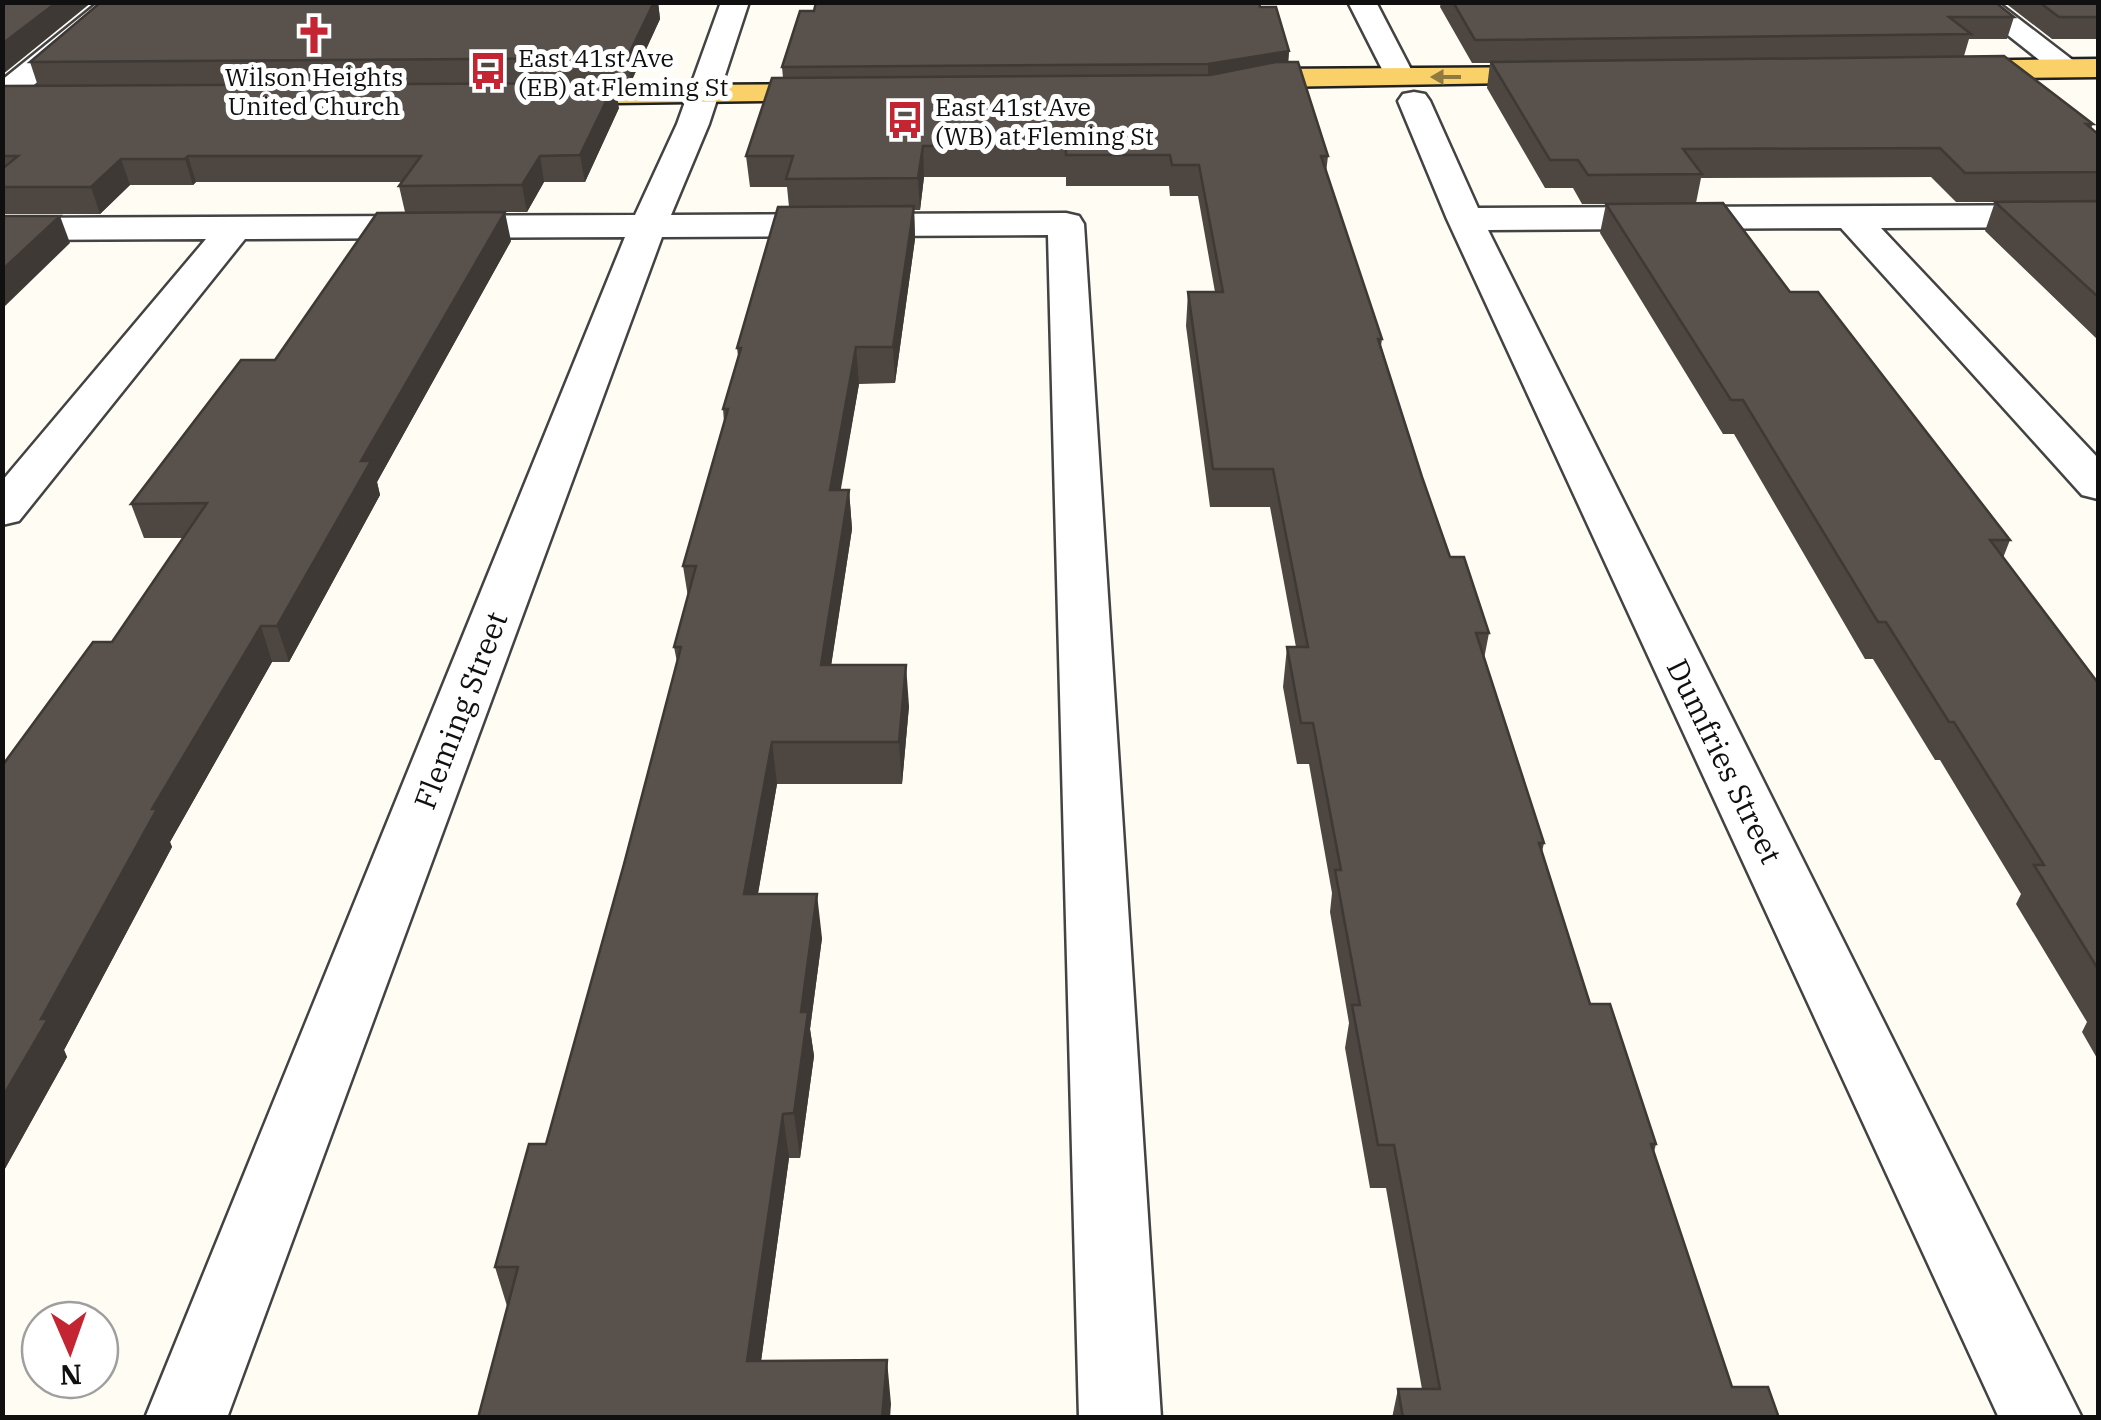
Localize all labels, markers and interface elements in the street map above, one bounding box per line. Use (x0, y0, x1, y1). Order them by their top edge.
church icon: Wilson Heights United Church (293, 14, 335, 56)
place label: East 41st Ave (EB) at Fleming St (518, 41, 728, 103)
bus stop icon: East 41st Ave (EB) at Fleming St (467, 50, 509, 92)
place label: Wilson Heights United Church (225, 60, 403, 122)
one-way arrow (1429, 69, 1461, 85)
place label: East 41st Ave (WB) at Fleming St (935, 90, 1154, 152)
bus stop icon: East 41st Ave (WB) at Fleming St (884, 99, 926, 141)
street label: Fleming Street (404, 606, 516, 814)
street label: Dumfries Street (1659, 652, 1791, 870)
north arrow (20, 1300, 120, 1400)
text: N (59, 1357, 83, 1394)

